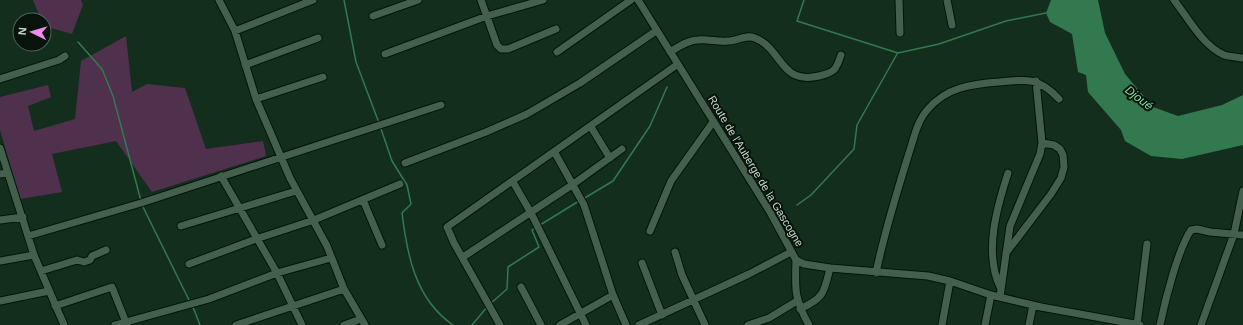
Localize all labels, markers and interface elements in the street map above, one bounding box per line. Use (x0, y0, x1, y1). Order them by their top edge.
north arrow (12, 12, 52, 52)
text: N (16, 27, 28, 36)
water label: Djoué (1122, 83, 1156, 113)
street label: Route de l'Auberge de la Gascogne (706, 93, 806, 249)

